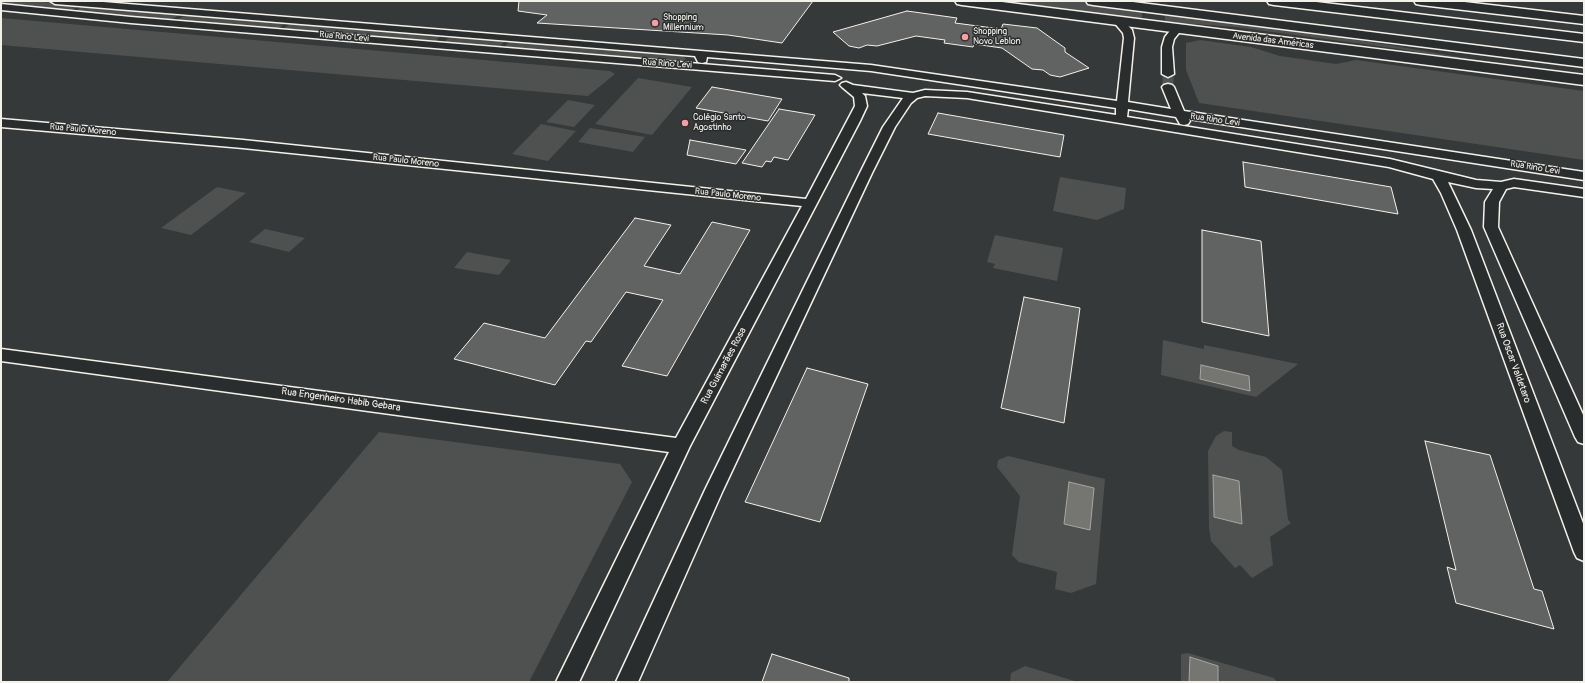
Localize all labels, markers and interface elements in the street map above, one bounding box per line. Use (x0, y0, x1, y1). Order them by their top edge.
place label: Shopping Millennium (663, 13, 704, 34)
marker: Shopping Millennium (650, 18, 660, 28)
place label: Shopping Novo Leblon (973, 27, 1021, 48)
street label: Rua Rino Levi (319, 29, 369, 45)
street label: Avenida das Américas (1232, 31, 1314, 51)
marker: Shopping Novo Leblon (960, 32, 970, 42)
street label: Rua Rino Levi (642, 57, 692, 71)
street label: Rua Rino Levi (1190, 111, 1240, 129)
place label: Colégio Santo Agostinho (693, 113, 746, 134)
marker: Colégio Santo Agostinho (680, 118, 690, 128)
street label: Rua Paulo Moreno (49, 122, 117, 138)
street label: Rua Paulo Moreno (372, 152, 440, 170)
street label: Rua Rino Levi (1510, 159, 1560, 177)
street label: Rua Paulo Moreno (694, 186, 762, 204)
street label: Rua Oscar Valdetaro (1493, 321, 1533, 405)
street label: Rua Guimarães Rosa (699, 326, 749, 406)
street label: Rua Engenheiro Habib Gebara (281, 386, 401, 414)

